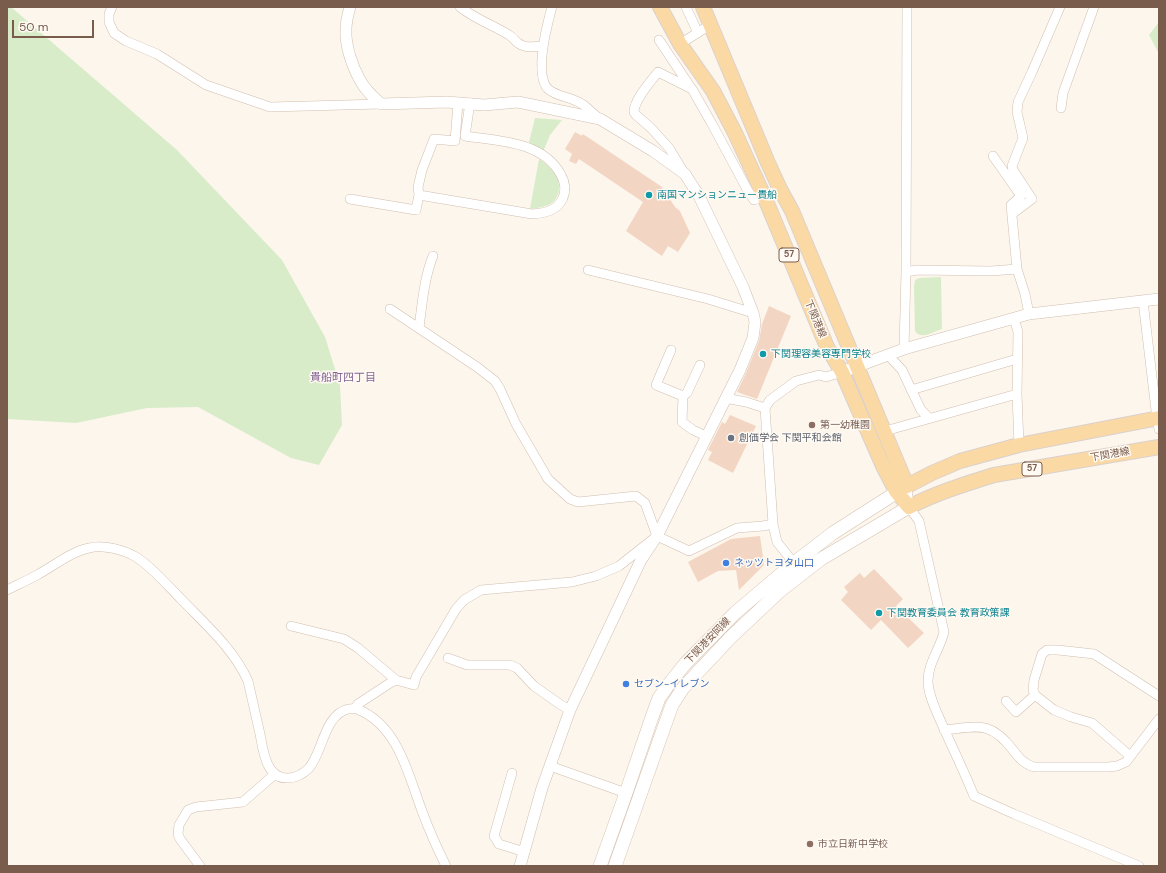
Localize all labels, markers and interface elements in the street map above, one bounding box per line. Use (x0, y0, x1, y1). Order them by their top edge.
scale bar (14, 12, 96, 38)
text: 50 m (19, 19, 48, 35)
place label: 南国マンションニュー貴船 (657, 189, 777, 201)
marker: 南国マンションニュー貴船 (644, 190, 654, 200)
road number: 57 (779, 248, 799, 262)
street label: 下関港線 (802, 298, 828, 340)
place label: 下関理容美容専門学校 (771, 348, 871, 360)
marker: 下関理容美容専門学校 (758, 349, 768, 359)
district label: 貴船町四丁目 (310, 371, 376, 385)
place label: 第一幼稚園 (820, 419, 870, 431)
marker: 第一幼稚園 (807, 420, 817, 430)
place label: 創価学会 下関平和会館 (739, 432, 842, 444)
marker: 創価学会 下関平和会館 (726, 433, 736, 443)
street label: 下関港線 (1089, 446, 1131, 464)
road number: 57 (1022, 462, 1042, 476)
place label: ネッツトヨタ山口 (734, 557, 814, 569)
marker: ネッツトヨタ山口 (721, 558, 731, 568)
place label: 下関教育委員会 教育政策課 (887, 607, 1010, 619)
marker: 下関教育委員会 教育政策課 (874, 608, 884, 618)
street label: 下関港安岡線 (683, 615, 733, 667)
place label: セブン-イレブン (634, 678, 709, 690)
marker: セブン-イレブン (621, 679, 631, 689)
place label: 市立日新中学校 (818, 838, 888, 850)
marker: 市立日新中学校 (805, 839, 815, 849)

